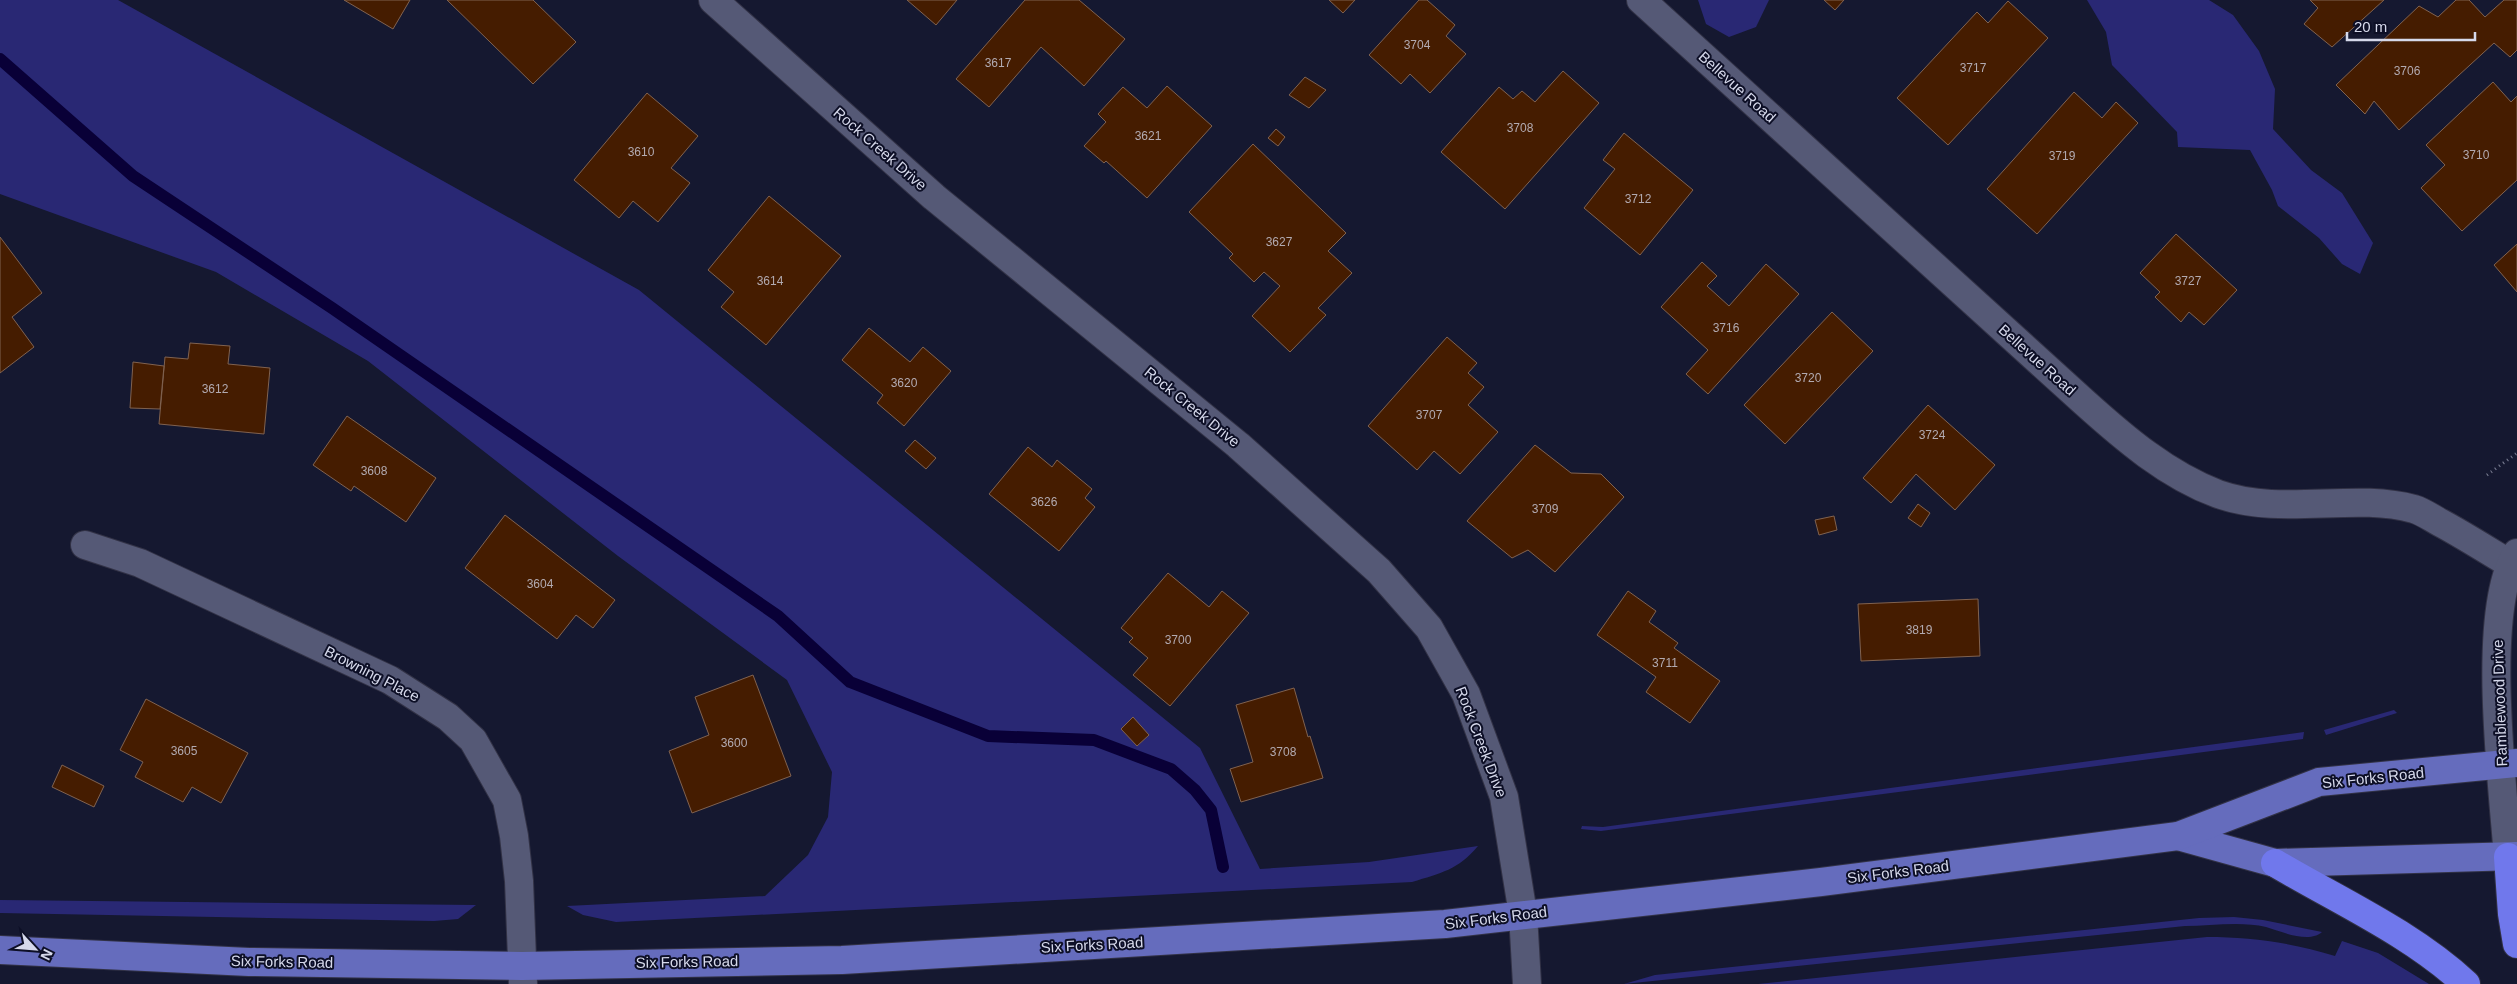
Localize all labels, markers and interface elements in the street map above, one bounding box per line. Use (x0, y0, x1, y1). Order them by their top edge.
scale bar (2347, 10, 2474, 42)
text: 20 m (2354, 18, 2387, 35)
house number: 3704 (1404, 38, 1431, 52)
street label: Bellevue Road (1695, 48, 1779, 126)
house number: 3617 (985, 56, 1012, 70)
house number: 3717 (1960, 61, 1987, 75)
house number: 3706 (2394, 64, 2421, 78)
street label: Rock Creek Drive (830, 104, 930, 194)
house number: 3708 (1507, 121, 1534, 135)
house number: 3621 (1135, 129, 1162, 143)
house number: 3610 (628, 145, 655, 159)
house number: 3710 (2463, 148, 2490, 162)
house number: 3719 (2049, 149, 2076, 163)
house number: 3712 (1625, 192, 1652, 206)
house number: 3627 (1266, 235, 1293, 249)
house number: 3614 (757, 274, 784, 288)
house number: 3727 (2175, 274, 2202, 288)
house number: 3716 (1713, 321, 1740, 335)
street label: Bellevue Road (1995, 321, 2079, 399)
street label: Rock Creek Drive (1141, 363, 1243, 450)
house number: 3720 (1795, 371, 1822, 385)
house number: 3620 (891, 376, 918, 390)
house number: 3612 (202, 382, 229, 396)
house number: 3707 (1416, 408, 1443, 422)
house number: 3724 (1919, 428, 1946, 442)
house number: 3608 (361, 464, 388, 478)
house number: 3626 (1031, 495, 1058, 509)
house number: 3709 (1532, 502, 1559, 516)
house number: 3604 (527, 577, 554, 591)
house number: 3819 (1906, 623, 1933, 637)
house number: 3700 (1165, 633, 1192, 647)
street label: Ramblewood Drive (2489, 639, 2510, 767)
street label: Browning Place (322, 642, 423, 705)
house number: 3711 (1652, 656, 1678, 670)
street label: Rock Creek Drive (1452, 684, 1510, 800)
house number: 3600 (721, 736, 748, 750)
house number: 3605 (171, 744, 198, 758)
house number: 3708 (1270, 745, 1297, 759)
street label: Six Forks Road (2321, 764, 2425, 791)
street label: Six Forks Road (1846, 857, 1950, 886)
street label: Six Forks Road (1444, 903, 1548, 932)
north arrow (10, 924, 60, 974)
street label: Six Forks Road (1040, 933, 1144, 956)
text: N (37, 947, 56, 963)
street label: Six Forks Road (231, 952, 333, 971)
street label: Six Forks Road (636, 952, 738, 971)

